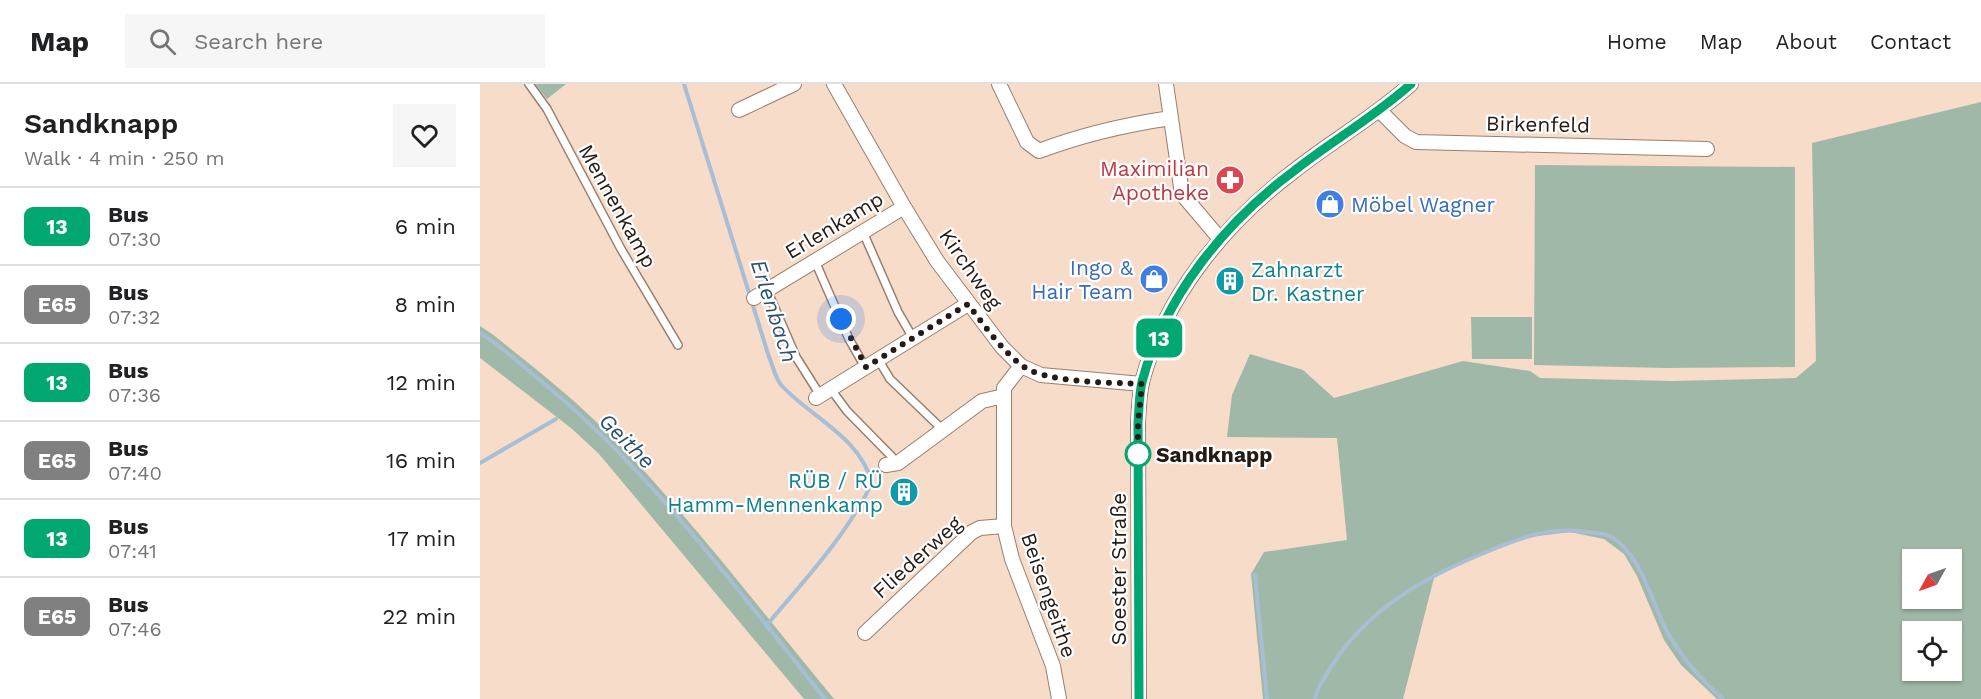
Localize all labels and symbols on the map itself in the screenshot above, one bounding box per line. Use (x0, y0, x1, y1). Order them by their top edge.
street label: Birkenfeld (1486, 111, 1590, 137)
street label: Mennenkamp (574, 140, 662, 272)
place label: Maximilian Apotheke (1100, 156, 1209, 205)
pharmacy icon: Maximilian Apotheke (1214, 164, 1246, 196)
street label: Erlenkamp (780, 186, 888, 264)
shop icon: Möbel Wagner (1314, 188, 1346, 220)
place label: Möbel Wagner (1351, 192, 1496, 217)
street label: Kirchweg (934, 224, 1008, 315)
place label: Ingo & Hair Team (1031, 255, 1134, 304)
water label: Erlenbach (746, 256, 802, 366)
place label: Zahnarzt Dr. Kastner (1251, 257, 1365, 306)
shop icon: Ingo & Hair Team (1138, 263, 1170, 295)
building icon: Zahnarzt Dr. Kastner (1214, 265, 1246, 297)
your location (826, 304, 856, 334)
line badge: 13 (1132, 318, 1186, 358)
water label: Geithe (594, 408, 660, 474)
marker: Sandknapp (1125, 441, 1151, 467)
place label: Sandknapp (1156, 442, 1272, 467)
place label: RÜB / RÜ Hamm-Mennenkamp (667, 468, 883, 517)
building icon: RÜB / RÜ Hamm-Mennenkamp (888, 476, 920, 508)
street label: Soester Straße (1106, 493, 1131, 645)
street label: Fliederweg (867, 510, 967, 604)
street label: Beisengeithe (1016, 529, 1082, 661)
north arrow (1902, 549, 1962, 609)

